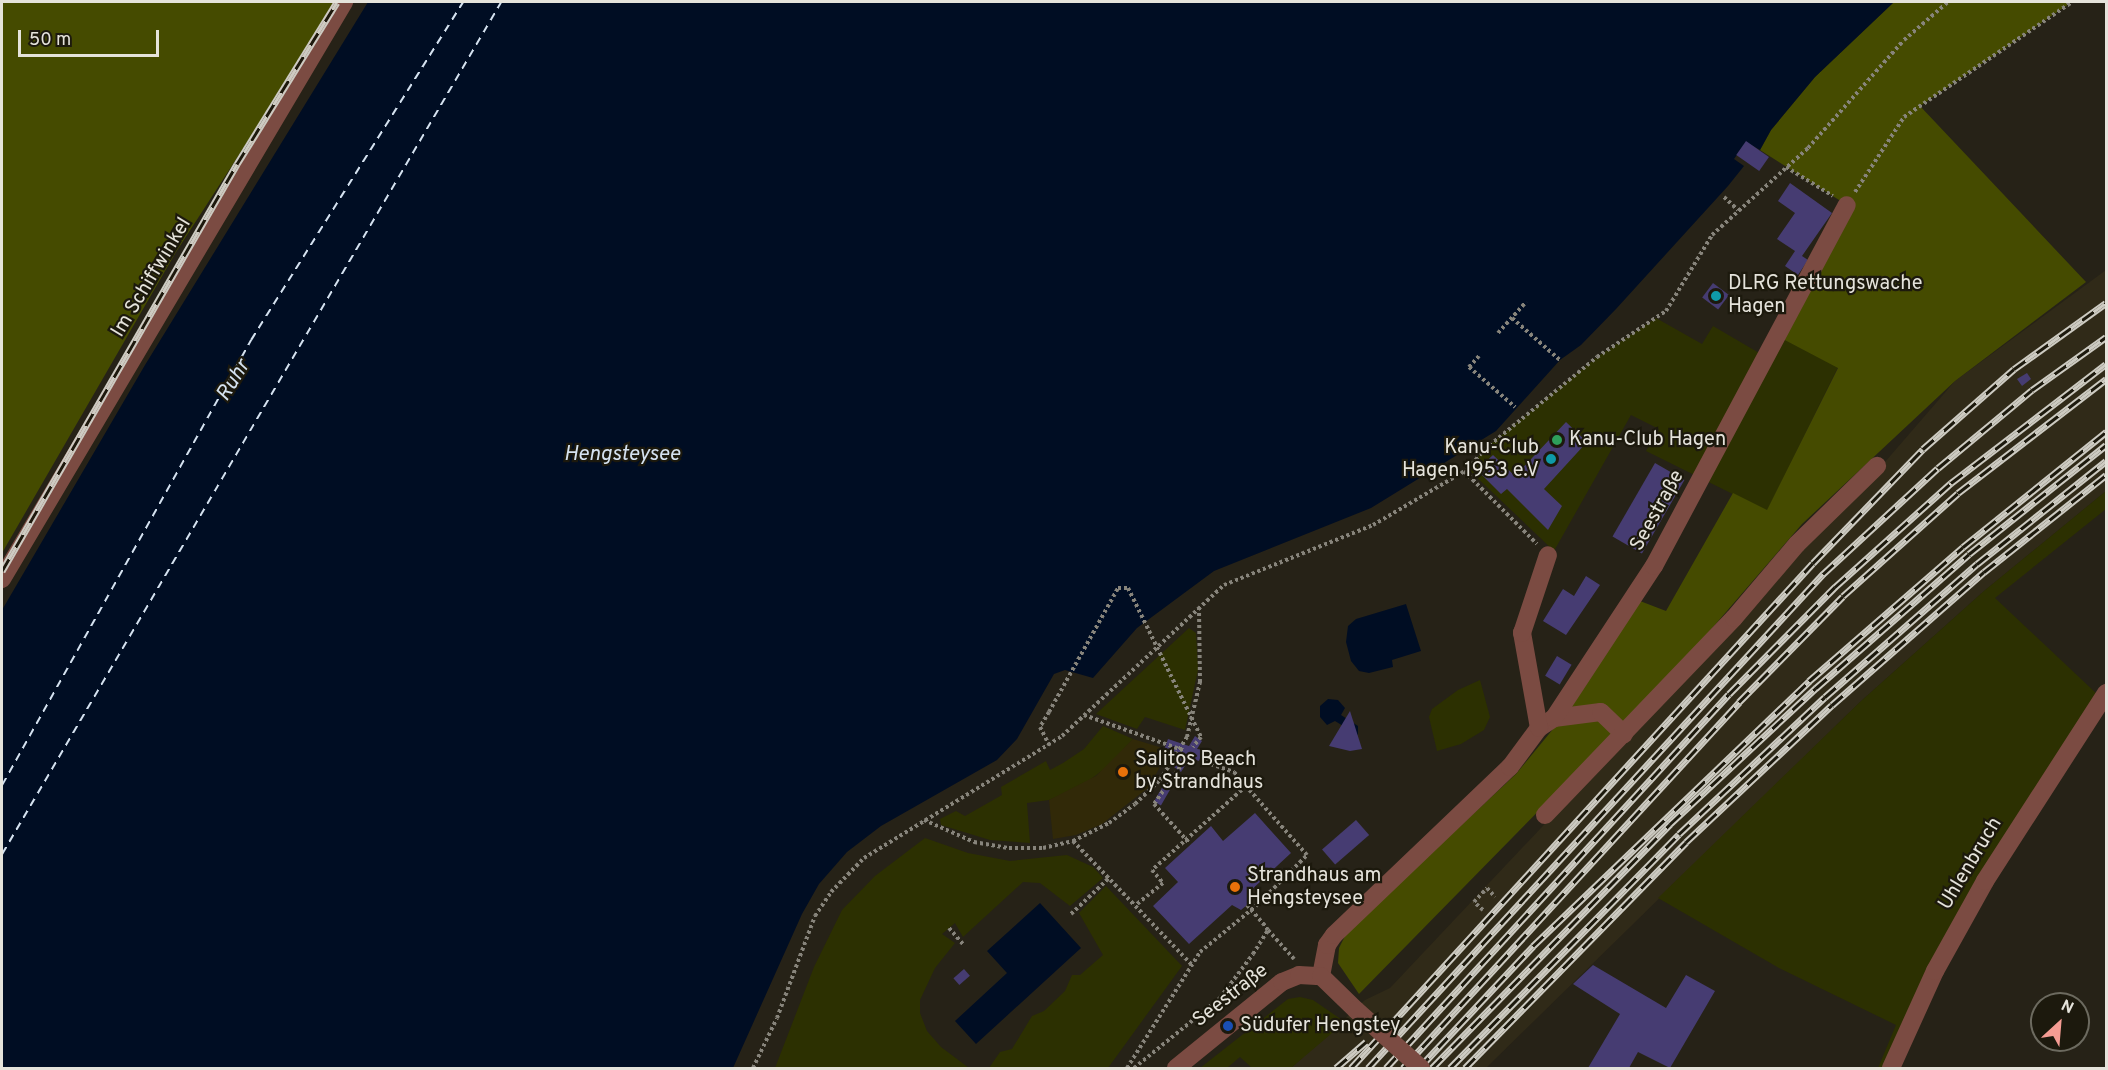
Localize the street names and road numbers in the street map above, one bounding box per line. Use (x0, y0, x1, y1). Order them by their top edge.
street label: Im Schiffwinkel (107, 214, 197, 342)
street label: Seestraße (1626, 466, 1690, 556)
street label: Uhlenbruch (1934, 813, 2008, 915)
street label: Seestraße (1189, 959, 1273, 1033)

